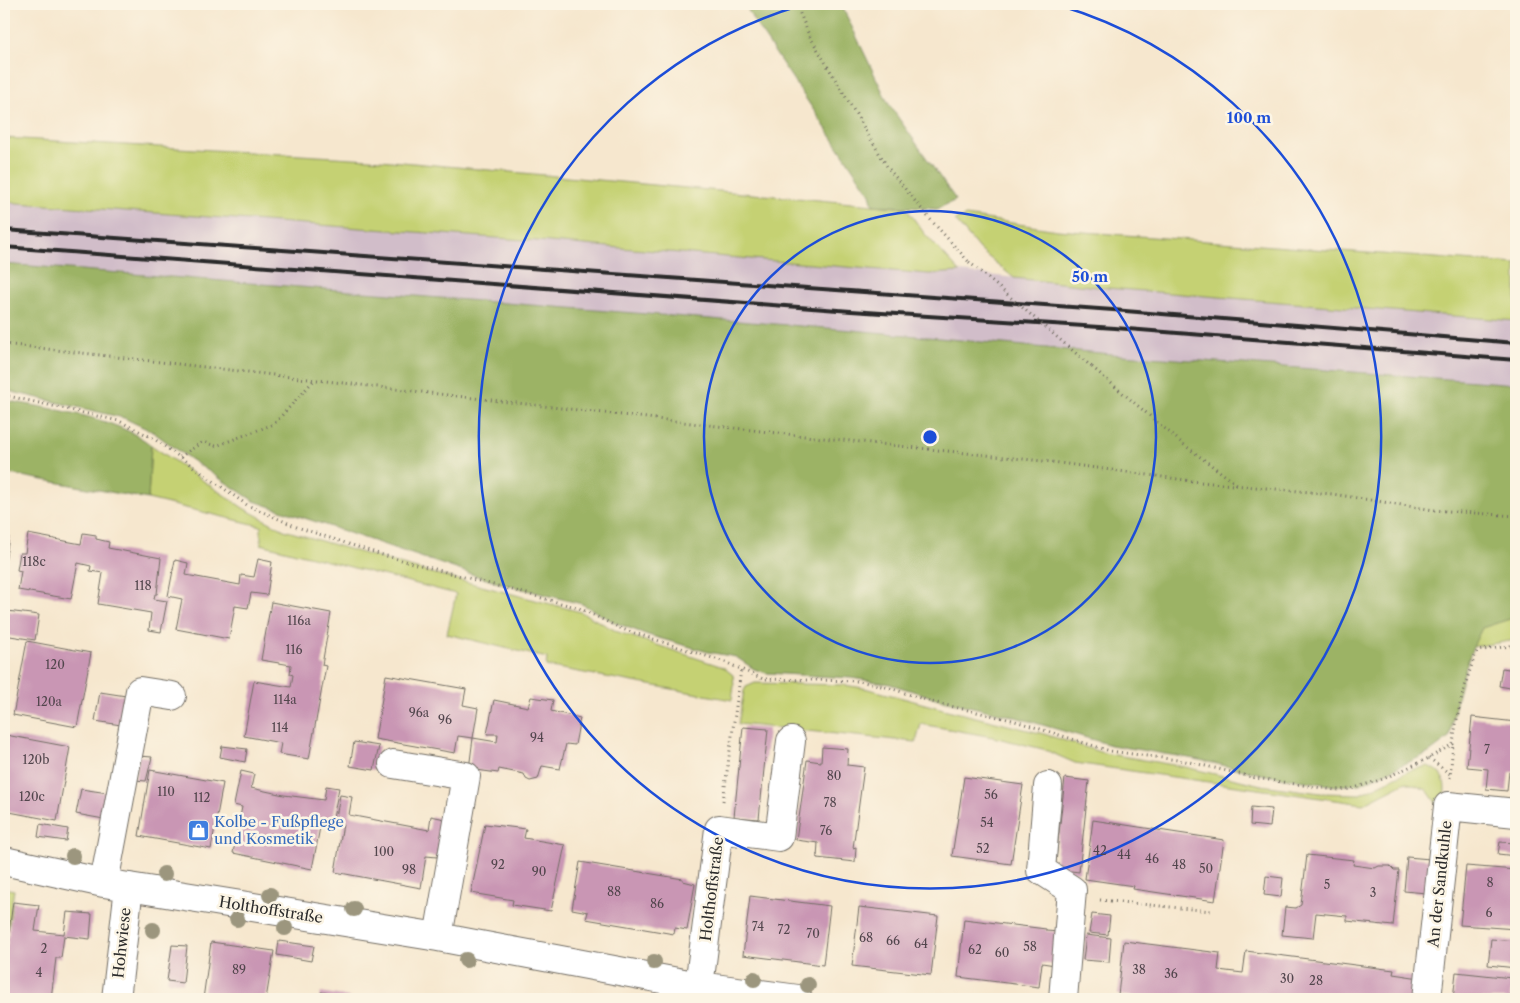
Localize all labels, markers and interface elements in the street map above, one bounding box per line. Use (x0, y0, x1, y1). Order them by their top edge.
text: 100 m (1227, 108, 1271, 127)
text: 50 m (1072, 267, 1108, 286)
centre of rings (921, 428, 939, 446)
house number: 118c (22, 554, 46, 569)
house number: 118 (134, 578, 152, 593)
house number: 116a (287, 613, 311, 628)
house number: 116 (285, 642, 303, 657)
house number: 120 (45, 657, 65, 672)
house number: 114a (273, 692, 297, 707)
house number: 120a (36, 694, 63, 709)
house number: 96a (409, 705, 430, 720)
house number: 96 (438, 712, 452, 727)
house number: 114 (271, 720, 289, 735)
house number: 94 (530, 730, 544, 745)
house number: 7 (1484, 742, 1490, 757)
house number: 120b (23, 752, 49, 767)
house number: 80 (827, 768, 841, 783)
house number: 110 (157, 784, 175, 799)
house number: 56 (984, 787, 998, 802)
house number: 120c (19, 789, 45, 804)
house number: 112 (194, 790, 211, 805)
house number: 78 (823, 795, 837, 810)
place label: Kolbe - Fußpflege und Kosmetik (214, 812, 344, 848)
house number: 54 (980, 815, 994, 830)
shop icon: Kolbe - Fußpflege und Kosmetik (186, 819, 210, 843)
street label: An der Sandkuhle (1423, 820, 1456, 949)
house number: 76 (820, 823, 832, 838)
street label: Holthoffstraße (696, 836, 727, 942)
house number: 52 (976, 841, 990, 856)
house number: 42 (1093, 843, 1107, 858)
house number: 100 (374, 844, 394, 859)
house number: 44 (1117, 847, 1131, 862)
house number: 46 (1145, 851, 1159, 866)
house number: 92 (491, 857, 505, 872)
house number: 48 (1172, 857, 1186, 872)
house number: 50 (1199, 861, 1213, 876)
house number: 98 (402, 862, 416, 877)
house number: 90 (532, 864, 546, 879)
house number: 8 (1486, 875, 1494, 890)
house number: 5 (1324, 877, 1330, 892)
house number: 88 (607, 884, 621, 899)
house number: 3 (1370, 885, 1376, 900)
street label: Holthoffstraße (218, 892, 324, 927)
house number: 86 (650, 896, 664, 911)
house number: 6 (1485, 905, 1493, 920)
street label: Hohwiese (108, 907, 135, 979)
house number: 74 (752, 919, 764, 934)
house number: 72 (778, 922, 791, 937)
house number: 70 (806, 926, 820, 941)
house number: 68 (859, 930, 873, 945)
house number: 66 (886, 933, 900, 948)
house number: 64 (914, 936, 928, 951)
house number: 58 (1023, 939, 1037, 954)
house number: 2 (41, 941, 48, 956)
house number: 62 (968, 942, 982, 957)
house number: 60 (995, 945, 1009, 960)
house number: 89 (232, 962, 246, 977)
house number: 38 (1132, 962, 1146, 977)
house number: 4 (36, 965, 43, 980)
house number: 36 (1164, 966, 1178, 981)
house number: 30 (1280, 971, 1294, 986)
house number: 28 (1309, 973, 1323, 988)

